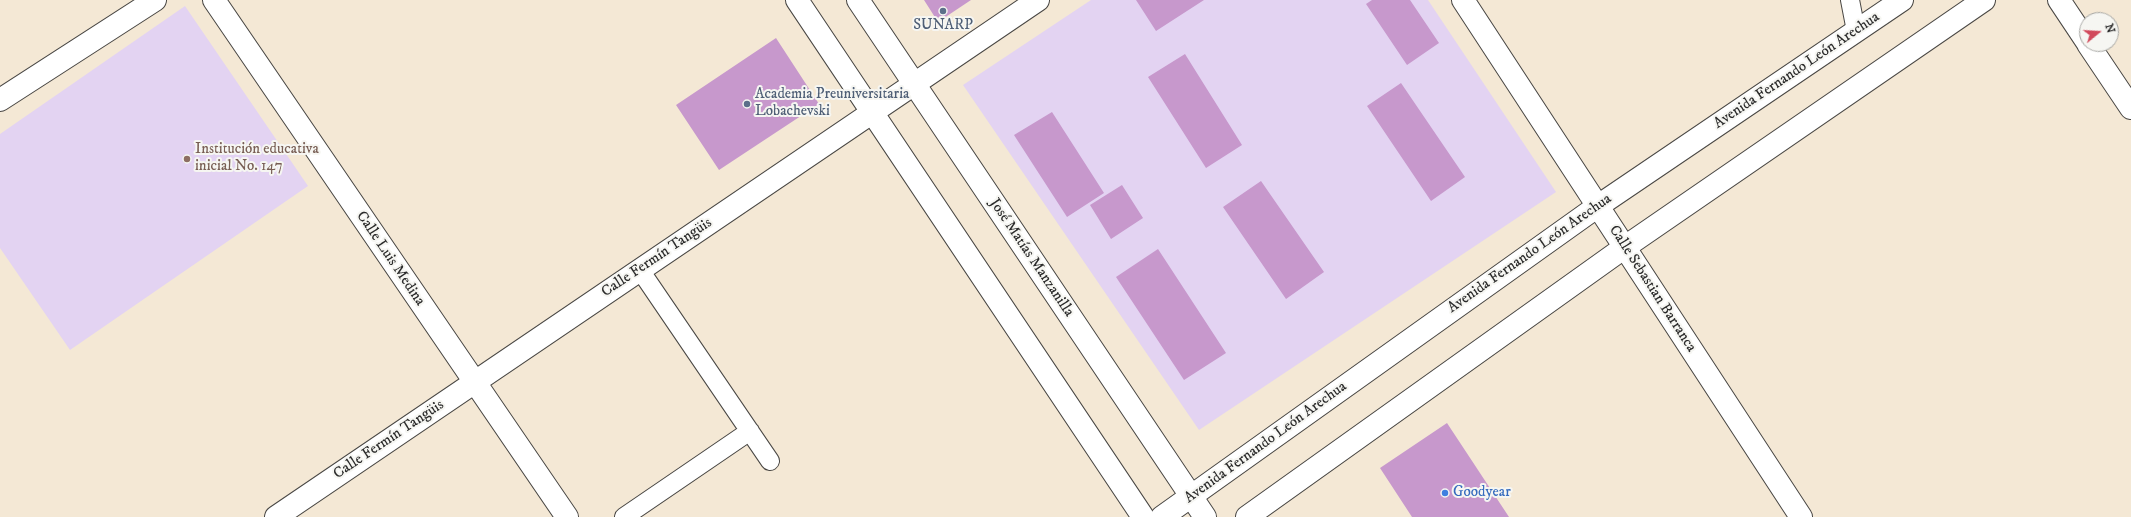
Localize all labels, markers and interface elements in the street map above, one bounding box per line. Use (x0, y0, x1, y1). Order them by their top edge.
marker: SUNARP (938, 6, 948, 16)
street label: Avenida Fernando León Arechua (1711, 9, 1883, 133)
north arrow (2079, 12, 2119, 52)
place label: SUNARP (913, 17, 973, 35)
text: N (2101, 22, 2118, 35)
place label: Academia Preuniversitaria Lobachevski (755, 86, 909, 121)
marker: Academia Preuniversitaria Lobachevski (742, 99, 752, 109)
place label: Institución educativa inicial No. 147 (195, 141, 319, 176)
marker: Institución educativa inicial No. 147 (182, 154, 192, 164)
street label: Avenida Fernando León Arechua (1445, 190, 1615, 318)
street label: José Matías Manzanilla (985, 195, 1077, 321)
street label: Calle Luis Medina (352, 208, 428, 310)
street label: Calle Fermín Tangüis (598, 214, 716, 302)
street label: Calle Sebastian Barranca (1604, 222, 1700, 356)
street label: Avenida Fernando León Arechua (1181, 378, 1351, 508)
street label: Calle Fermín Tangüis (330, 396, 448, 484)
place label: Goodyear (1453, 484, 1511, 502)
marker: Goodyear (1440, 488, 1450, 498)

